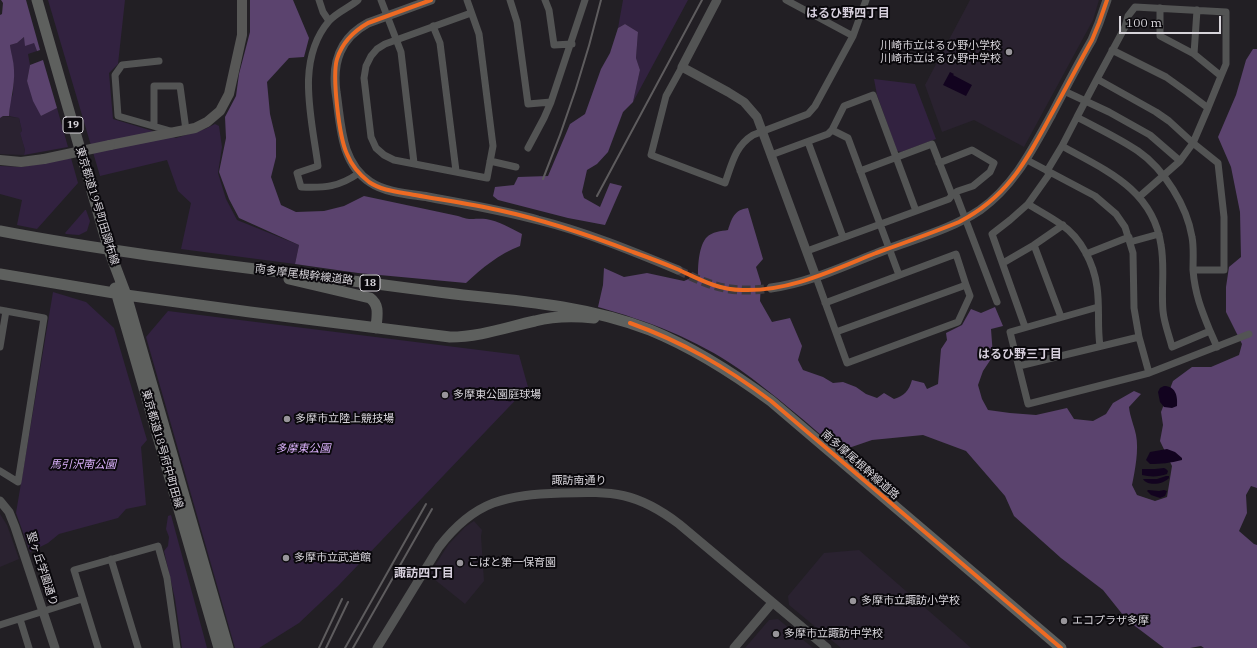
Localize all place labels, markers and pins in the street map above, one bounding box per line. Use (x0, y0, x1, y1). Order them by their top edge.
place label: 川崎市立はるひ野小学校 川崎市立はるひ野中学校 (880, 39, 1001, 65)
marker: 川崎市立はるひ野小学校 川崎市立はるひ野中学校 (1004, 47, 1014, 57)
place label: 多摩東公園庭球場 (453, 388, 541, 402)
marker: 多摩東公園庭球場 (440, 390, 450, 400)
place label: 多摩市立陸上競技場 (295, 412, 394, 426)
marker: 多摩市立陸上競技場 (282, 414, 292, 424)
place label: 多摩市立武道館 (294, 551, 371, 565)
marker: 多摩市立武道館 (281, 553, 291, 563)
place label: こばと第一保育園 (468, 556, 556, 570)
marker: こばと第一保育園 (455, 558, 465, 568)
place label: 多摩市立諏訪小学校 (861, 594, 960, 608)
marker: 多摩市立諏訪小学校 (848, 596, 858, 606)
place label: エコプラザ多摩 (1072, 614, 1149, 628)
marker: エコプラザ多摩 (1059, 616, 1069, 626)
place label: 多摩市立諏訪中学校 (784, 627, 883, 641)
marker: 多摩市立諏訪中学校 (771, 629, 781, 639)

